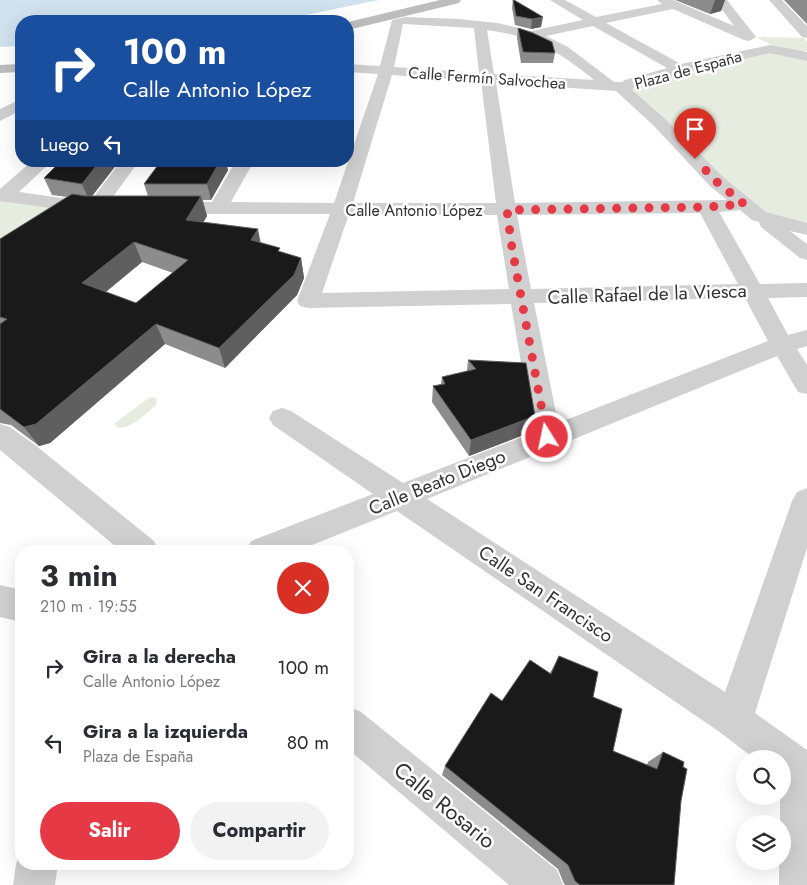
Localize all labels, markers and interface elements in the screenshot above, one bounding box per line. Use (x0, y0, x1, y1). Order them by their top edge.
text: 100 m (123, 27, 226, 77)
icon: right (40, 35, 105, 100)
street label: Plaza de España (632, 45, 744, 95)
street label: Calle Fermín Salvochea (407, 61, 567, 95)
text: Calle Antonio López (123, 73, 312, 105)
pin (674, 108, 716, 159)
icon: arrive (681, 115, 709, 143)
icon: left (99, 130, 127, 158)
text: Luego (40, 131, 89, 158)
street label: Calle Antonio López (345, 199, 483, 222)
street label: Calle Rafael de la Viesca (547, 277, 747, 311)
position arrow (520, 410, 572, 462)
street label: Calle Beato Diego (365, 442, 509, 522)
street label: Calle San Francisco (473, 539, 619, 649)
text: 3 min (40, 554, 118, 597)
button: close (277, 562, 329, 614)
text: 210 m · 19:55 (40, 595, 137, 618)
text: Gira a la derecha (83, 643, 236, 670)
icon: right (40, 654, 68, 682)
text: 100 m (277, 654, 329, 681)
text: Calle Antonio López (83, 670, 220, 693)
text: Gira a la izquierda (83, 718, 248, 745)
icon: left (40, 729, 68, 757)
text: 80 m (287, 729, 329, 756)
text: Plaza de España (83, 745, 193, 768)
map controls (736, 750, 791, 870)
button: search (736, 750, 791, 805)
street label: Calle Rosario (387, 754, 503, 856)
button: Salir (40, 802, 180, 860)
button: Compartir (190, 802, 329, 860)
button: layers (736, 815, 791, 870)

